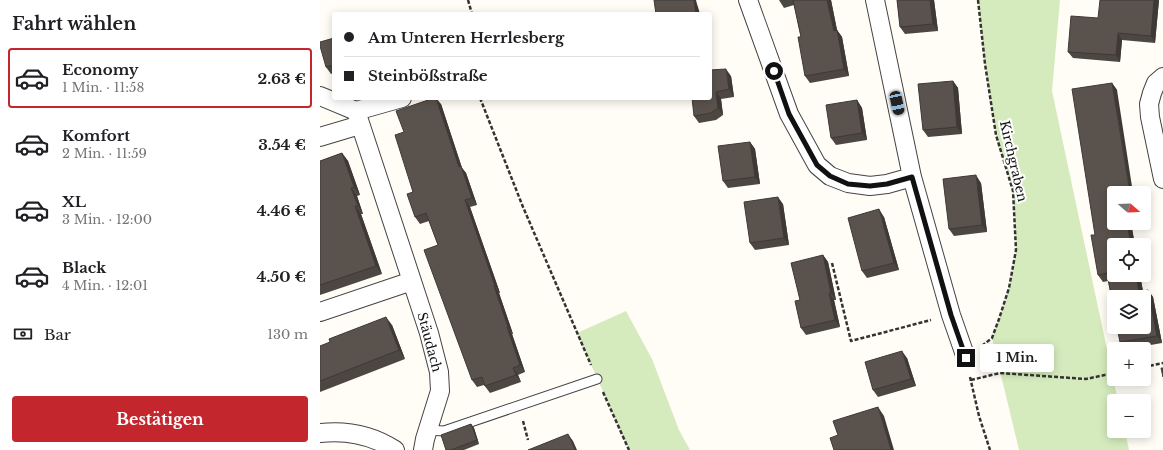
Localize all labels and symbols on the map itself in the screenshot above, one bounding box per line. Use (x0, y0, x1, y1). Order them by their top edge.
route start (765, 62, 783, 80)
car (889, 90, 905, 116)
street label: Kirchgraben (996, 119, 1031, 203)
north arrow (1107, 186, 1151, 230)
street label: Stäudach (413, 310, 446, 374)
callout: 1 Min. (980, 344, 1054, 372)
route end (957, 349, 975, 367)

